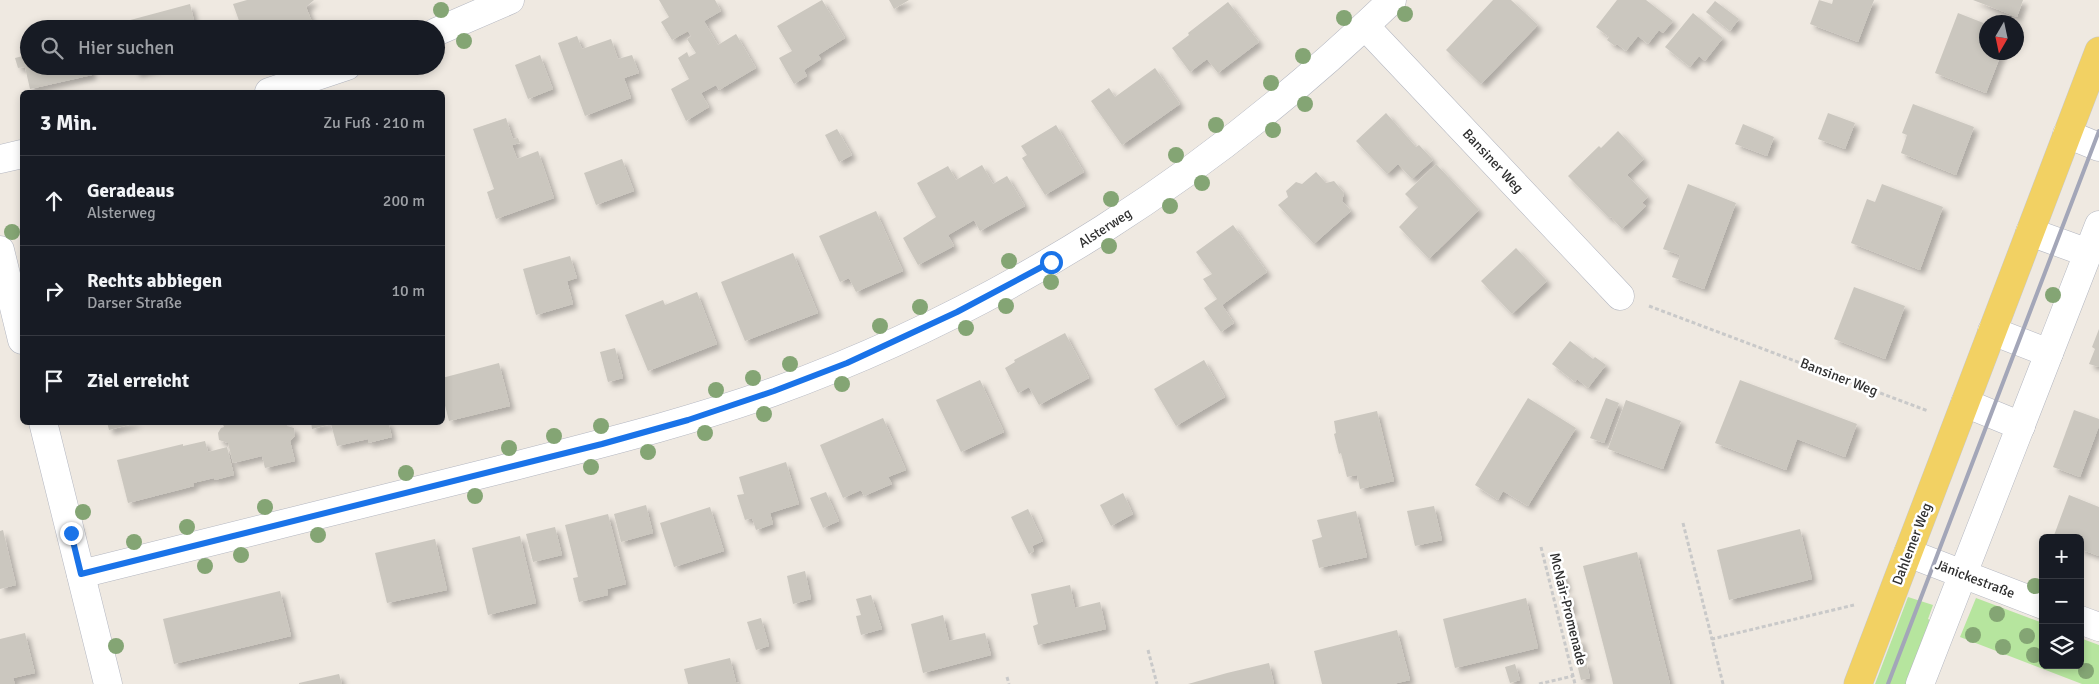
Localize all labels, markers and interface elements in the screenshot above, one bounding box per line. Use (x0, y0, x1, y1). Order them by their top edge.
north arrow (1979, 15, 2024, 60)
search box (20, 20, 445, 75)
icon: search (38, 34, 66, 62)
text: Hier suchen (78, 36, 174, 60)
text: 3 Min. (40, 110, 97, 136)
text: Zu Fuß · 210 m (323, 113, 425, 133)
street label: Bansiner Weg (1459, 125, 1527, 197)
text: Geradeaus (87, 179, 174, 203)
icon: ahead (40, 187, 68, 215)
text: 200 m (383, 191, 425, 211)
text: Alsterweg (87, 203, 156, 223)
street label: Alsterweg (1075, 204, 1135, 252)
route start (1040, 251, 1063, 274)
text: Rechts abbiegen (87, 269, 222, 293)
icon: right (40, 277, 68, 305)
text: 10 m (391, 281, 425, 301)
text: Darser Straße (87, 293, 182, 313)
street label: Bansiner Weg (1798, 354, 1880, 400)
icon: arrive (40, 367, 68, 395)
text: Ziel erreicht (87, 369, 189, 393)
street label: Dahlemer Weg (1889, 500, 1935, 588)
route end (60, 522, 83, 545)
map controls (2039, 534, 2084, 669)
button: + (2039, 534, 2084, 579)
street label: McNair-Promenade (1546, 551, 1590, 667)
street label: Jänickestraße (1933, 556, 2017, 602)
button: − (2039, 579, 2084, 624)
button: layers (2039, 624, 2084, 669)

